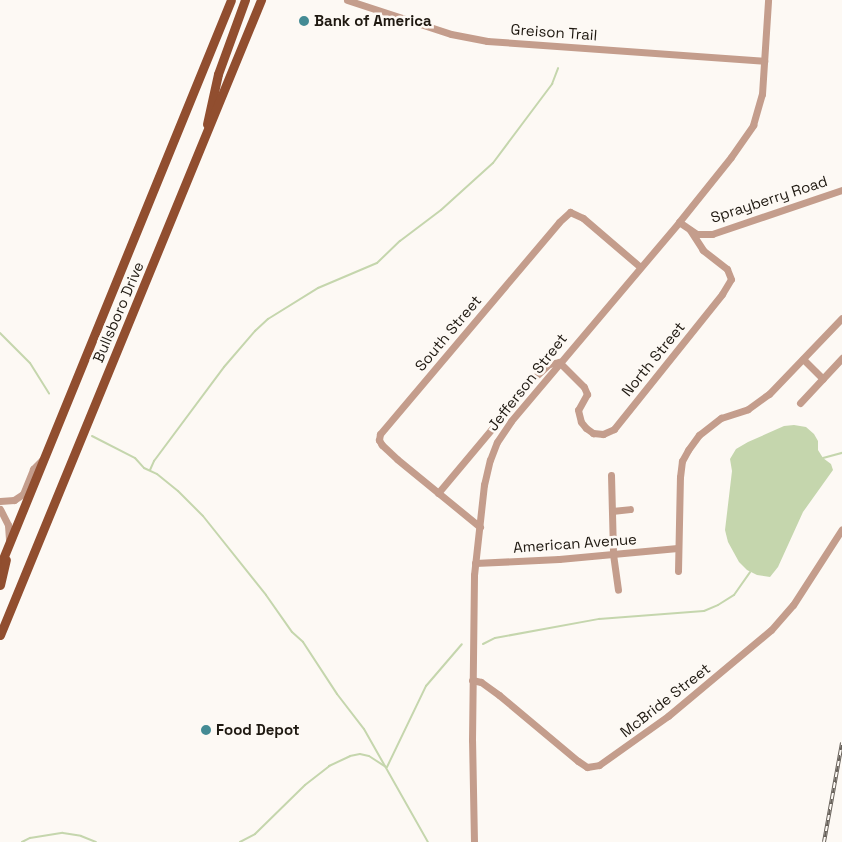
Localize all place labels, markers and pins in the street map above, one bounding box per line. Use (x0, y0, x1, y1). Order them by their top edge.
place label: Bank of America (314, 12, 432, 30)
marker: Bank of America (298, 15, 310, 27)
place label: Food Depot (216, 721, 300, 739)
marker: Food Depot (200, 724, 212, 736)

